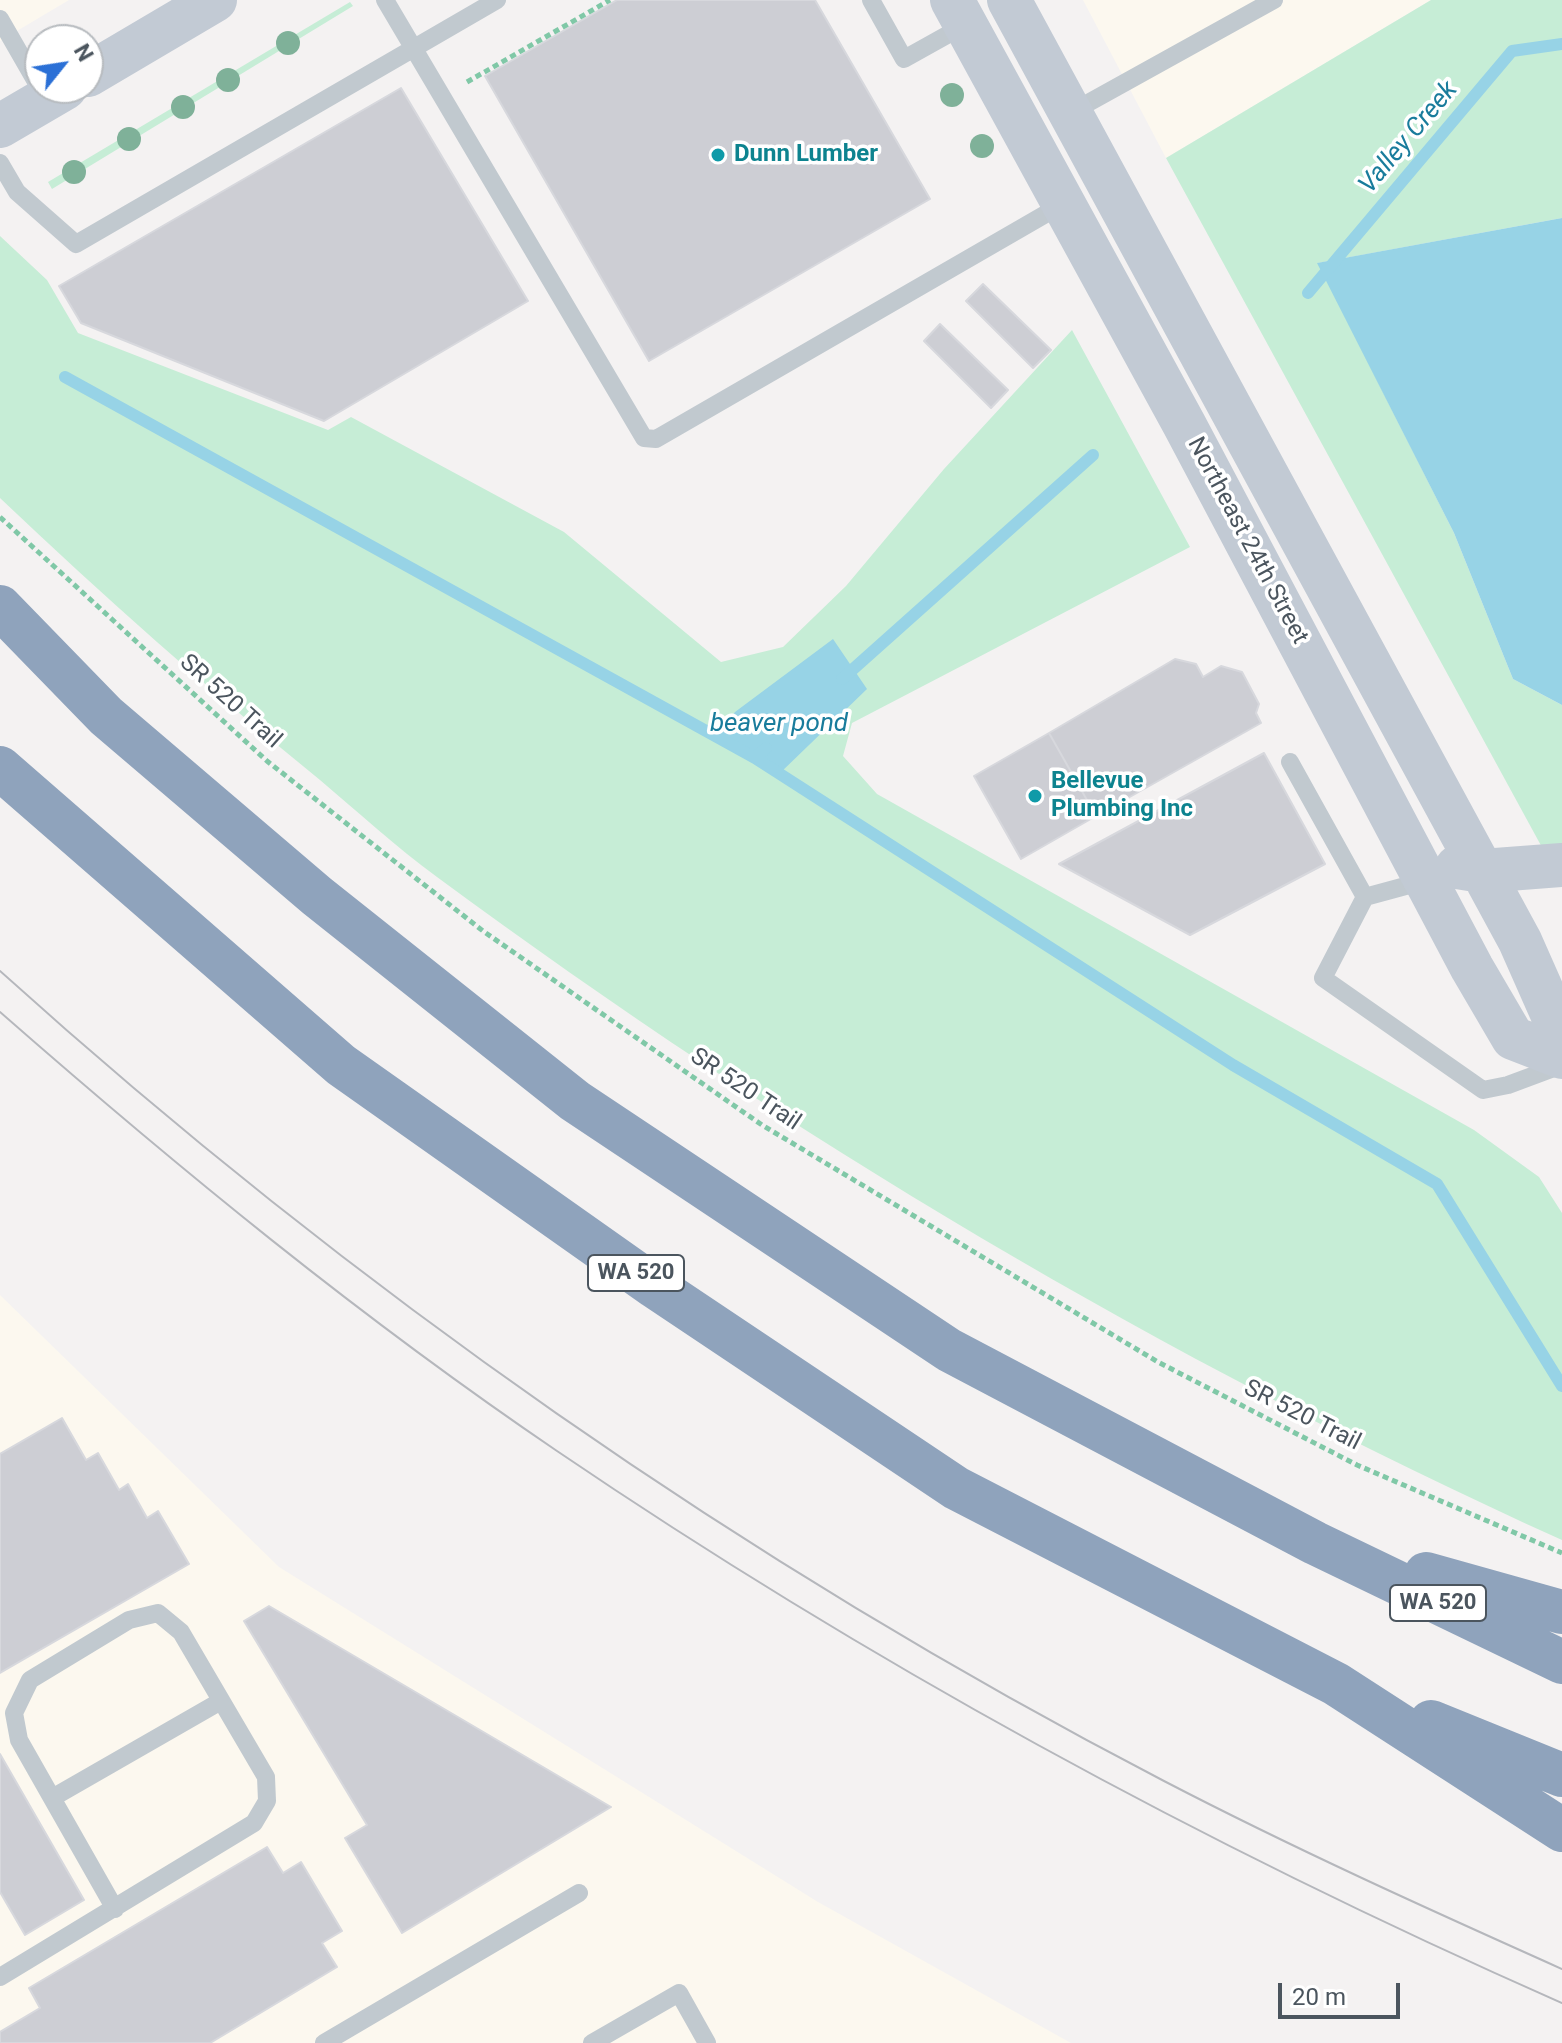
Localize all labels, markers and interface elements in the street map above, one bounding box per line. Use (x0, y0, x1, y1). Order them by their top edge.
north arrow (24, 24, 104, 104)
text: N (69, 40, 98, 66)
water label: Valley Creek (1353, 75, 1465, 201)
place label: Dunn Lumber (734, 141, 878, 169)
marker: Dunn Lumber (709, 146, 727, 164)
street label: Northeast 24th Street (1180, 433, 1314, 649)
street label: SR 520 Trail (173, 649, 287, 755)
water label: beaver pond (710, 708, 848, 740)
place label: Bellevue Plumbing Inc (1051, 768, 1193, 824)
marker: Bellevue Plumbing Inc (1026, 787, 1044, 805)
street label: SR 520 Trail (684, 1042, 806, 1138)
road number: WA 520 (588, 1255, 684, 1291)
street label: SR 520 Trail (1239, 1374, 1365, 1458)
road number: WA 520 (1390, 1585, 1486, 1621)
scale bar (1282, 1967, 1404, 2017)
text: 20 m (1292, 1983, 1346, 2011)

